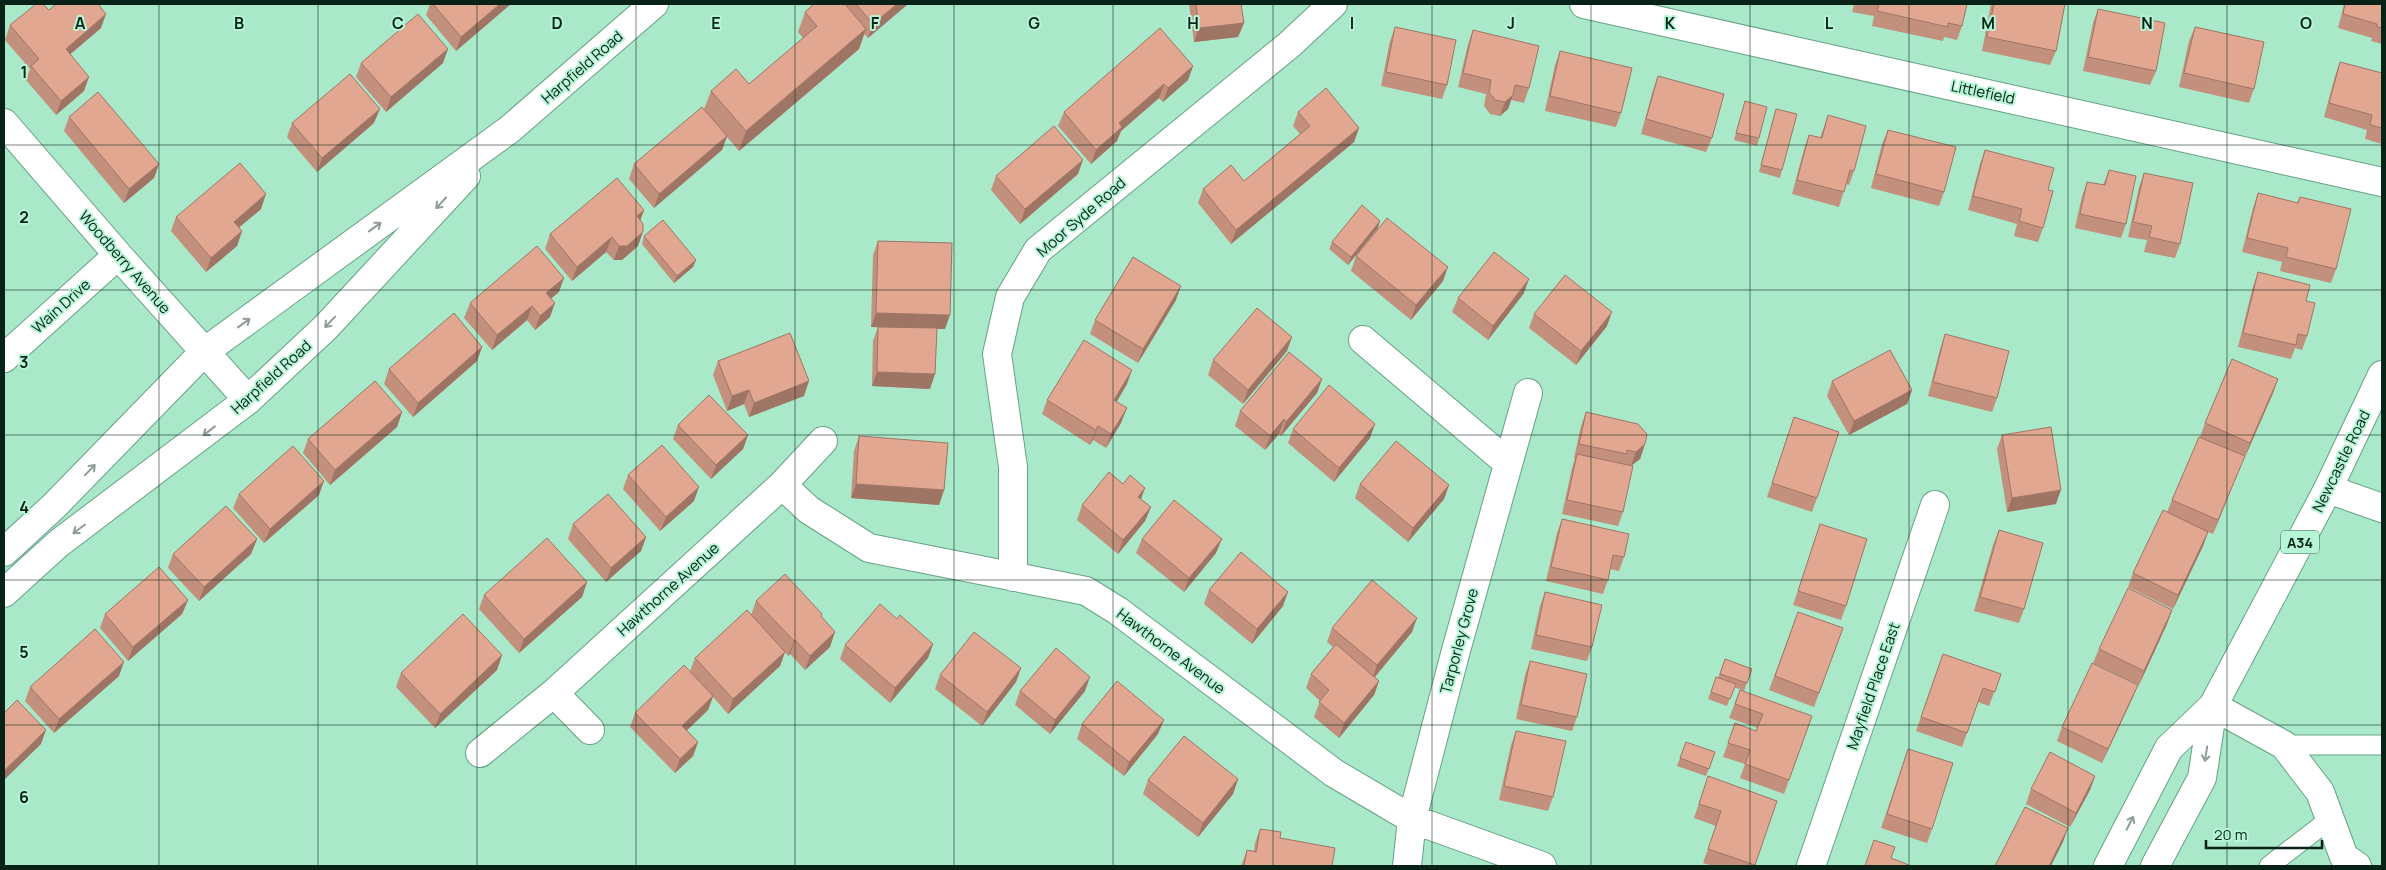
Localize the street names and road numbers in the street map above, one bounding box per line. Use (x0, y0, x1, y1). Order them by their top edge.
street label: Harpfield Road (537, 26, 627, 108)
street label: Littlefield (1949, 75, 2017, 109)
street label: Moor Syde Road (1032, 172, 1130, 262)
street label: Woodberry Avenue (74, 206, 176, 318)
street label: Wain Drive (27, 274, 95, 338)
street label: Harpfield Road (226, 335, 316, 419)
street label: Newcastle Road (2307, 406, 2375, 516)
road number: A34 (2281, 530, 2319, 554)
street label: Hawthorne Avenue (612, 537, 724, 641)
street label: Tarporley Grove (1435, 586, 1483, 696)
street label: Hawthorne Avenue (1112, 603, 1230, 699)
street label: Mayfield Place East (1841, 620, 1905, 752)

